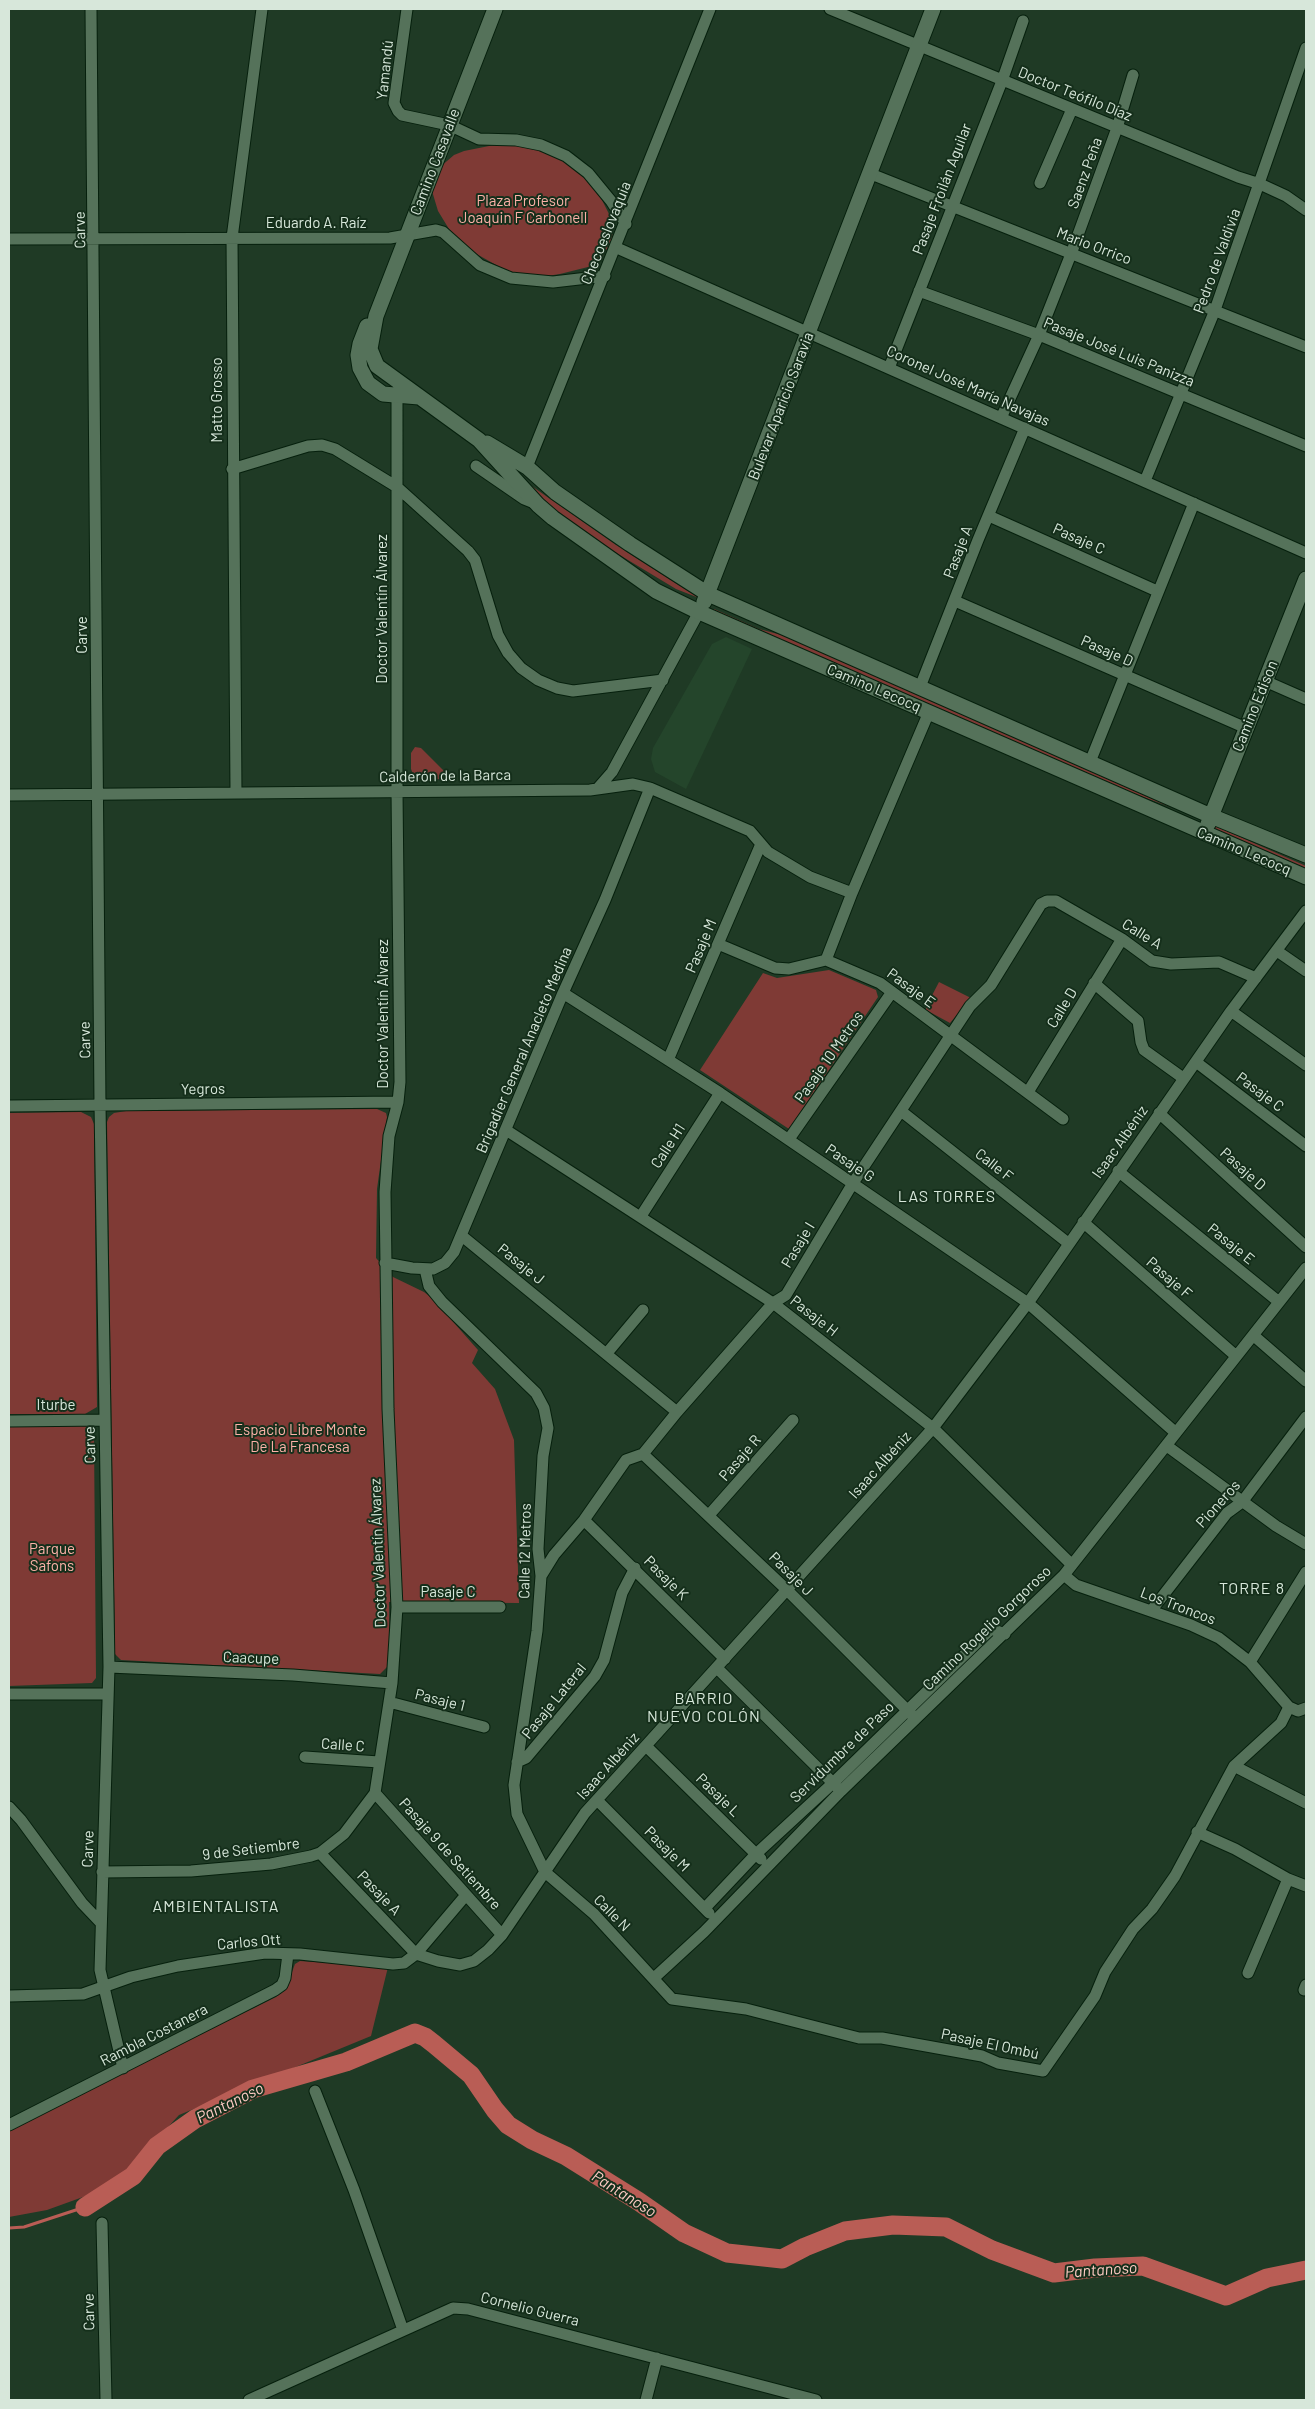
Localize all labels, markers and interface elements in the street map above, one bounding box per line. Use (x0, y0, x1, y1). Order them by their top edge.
street label: Yamandú (373, 39, 397, 101)
street label: Doctor Teófilo Díaz (1015, 63, 1135, 125)
street label: Camino Casavalle (406, 106, 464, 218)
street label: Pasaje Froilán Aguilar (909, 121, 975, 257)
street label: Saenz Peña (1064, 135, 1106, 211)
street label: Checoeslovaquia (577, 179, 635, 287)
park label: Plaza Profesor Joaquin F Carbonell (459, 192, 587, 227)
street label: Pedro de Valdivia (1190, 206, 1244, 316)
street label: Carve (71, 211, 89, 249)
street label: Eduardo A. Raíz (266, 214, 366, 232)
street label: Mario Orrico (1054, 223, 1134, 269)
street label: Pasaje José Luis Panizza (1041, 313, 1197, 391)
street label: Bulevar Aparicio Saravia (745, 330, 817, 482)
street label: Coronel José María Navajas (884, 342, 1052, 430)
street label: Matto Grosso (208, 357, 226, 443)
street label: Pasaje C (1050, 520, 1108, 558)
street label: Pasaje A (940, 523, 976, 581)
street label: Doctor Valentín Álvarez (373, 534, 391, 684)
street label: Carve (73, 616, 91, 654)
street label: Pasaje D (1078, 632, 1136, 670)
street label: Camino Edison (1229, 658, 1281, 754)
street label: Camino Lecocq (824, 660, 924, 716)
street label: Calderón de la Barca (379, 766, 511, 786)
street label: Camino Lecocq (1194, 823, 1294, 879)
street label: Calle A (1119, 915, 1165, 953)
street label: Pasaje M (682, 916, 720, 976)
street label: Doctor Valentín Álvarez (374, 939, 392, 1089)
street label: Brigadier General Anacleto Medina (472, 944, 576, 1156)
street label: Pasaje E (883, 965, 939, 1011)
street label: Calle D (1043, 985, 1081, 1031)
street label: Pasaje 10 Metros (791, 1008, 867, 1106)
street label: Carve (76, 1021, 94, 1059)
street label: Pasaje C (1233, 1068, 1287, 1116)
street label: Yegros (181, 1080, 225, 1098)
street label: Isaac Albéniz (1088, 1102, 1152, 1182)
street label: Calle H1 (647, 1120, 689, 1172)
street label: Pasaje G (822, 1140, 878, 1186)
street label: Pasaje D (1216, 1144, 1270, 1194)
street label: Calle F (971, 1145, 1017, 1185)
district label: LAS TORRES (897, 1187, 997, 1207)
street label: Pasaje I (777, 1219, 819, 1271)
street label: Pasaje E (1204, 1220, 1258, 1268)
street label: Pasaje J (494, 1240, 548, 1288)
street label: Pasaje F (1143, 1253, 1195, 1303)
street label: Pasaje H (786, 1292, 842, 1340)
street label: Iturbe (37, 1396, 75, 1414)
park label: Espacio Libre Monte De La Francesa (234, 1421, 366, 1456)
street label: Carve (81, 1426, 99, 1464)
street label: Isaac Albéniz (845, 1428, 915, 1502)
street label: Pasaje R (715, 1431, 765, 1485)
street label: Pioneros (1192, 1477, 1244, 1531)
street label: Doctor Valentín Álvarez (366, 1478, 390, 1628)
street label: Calle 12 Metros (515, 1503, 535, 1599)
park label: Parque Safons (29, 1540, 75, 1575)
street label: Pasaje J (765, 1548, 817, 1600)
street label: Pasaje K (640, 1552, 692, 1604)
street label: Camino Rogelio Gorgoroso (919, 1562, 1055, 1694)
district label: TORRE 8 (1218, 1579, 1286, 1599)
street label: Pasaje C (420, 1583, 476, 1601)
street label: Los Troncos (1138, 1583, 1218, 1629)
street label: Caacupe (223, 1648, 279, 1668)
street label: Pasaje Lateral (518, 1660, 590, 1742)
street label: Pasaje 1 (413, 1685, 467, 1715)
district label: BARRIO NUEVO COLÓN (646, 1689, 762, 1727)
street label: Servidumbre de Paso (786, 1698, 898, 1806)
street label: Isaac Albéniz (573, 1729, 643, 1803)
street label: Calle C (321, 1734, 365, 1756)
street label: Pasaje L (692, 1770, 744, 1820)
street label: Pasaje 9 de Setiembre (395, 1794, 505, 1914)
street label: Pasaje M (641, 1823, 693, 1875)
street label: Carve (78, 1830, 98, 1868)
street label: 9 de Setiembre (201, 1834, 301, 1864)
street label: Pasaje A (353, 1867, 405, 1919)
street label: Calle N (590, 1891, 634, 1935)
district label: AMBIENTALISTA (151, 1897, 281, 1917)
street label: Carlos Ott (216, 1930, 282, 1954)
street label: Rambla Costanera (97, 2000, 211, 2070)
street label: Pasaje El Ombú (939, 2025, 1041, 2063)
water label: Pantanoso (193, 2078, 267, 2128)
water label: Pantanoso (588, 2167, 660, 2221)
water label: Pantanoso (1064, 2258, 1138, 2282)
street label: Cornelio Guerra (479, 2288, 581, 2330)
street label: Carve (80, 2293, 98, 2331)

